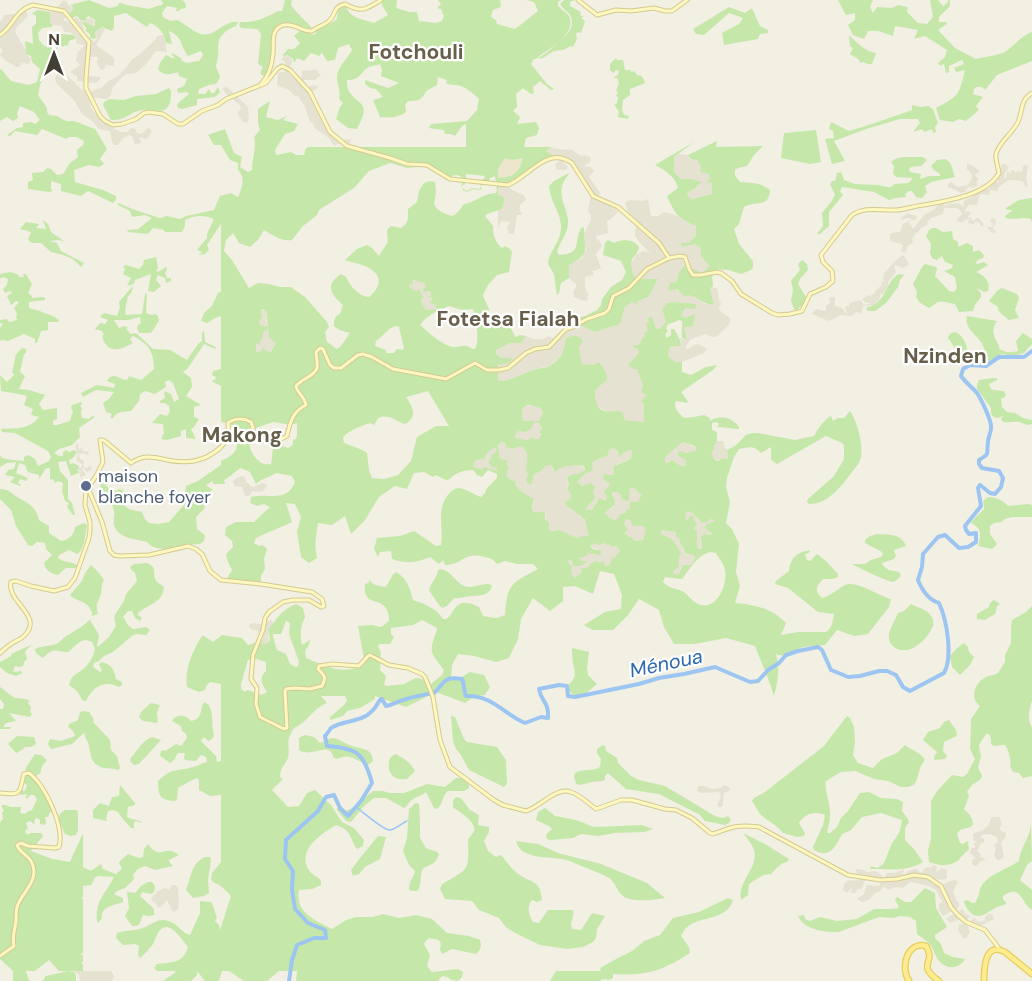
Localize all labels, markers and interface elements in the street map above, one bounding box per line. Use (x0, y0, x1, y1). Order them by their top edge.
north arrow (24, 24, 84, 84)
text: N (48, 29, 60, 50)
district label: Fotchouli (368, 38, 464, 66)
district label: Fotetsa Fialah (437, 305, 579, 333)
district label: Nzinden (903, 342, 987, 370)
district label: Makong (202, 421, 282, 449)
place label: maison blanche foyer (98, 464, 211, 509)
marker: maison blanche foyer (79, 479, 93, 493)
water label: Ménoua (627, 643, 705, 683)

